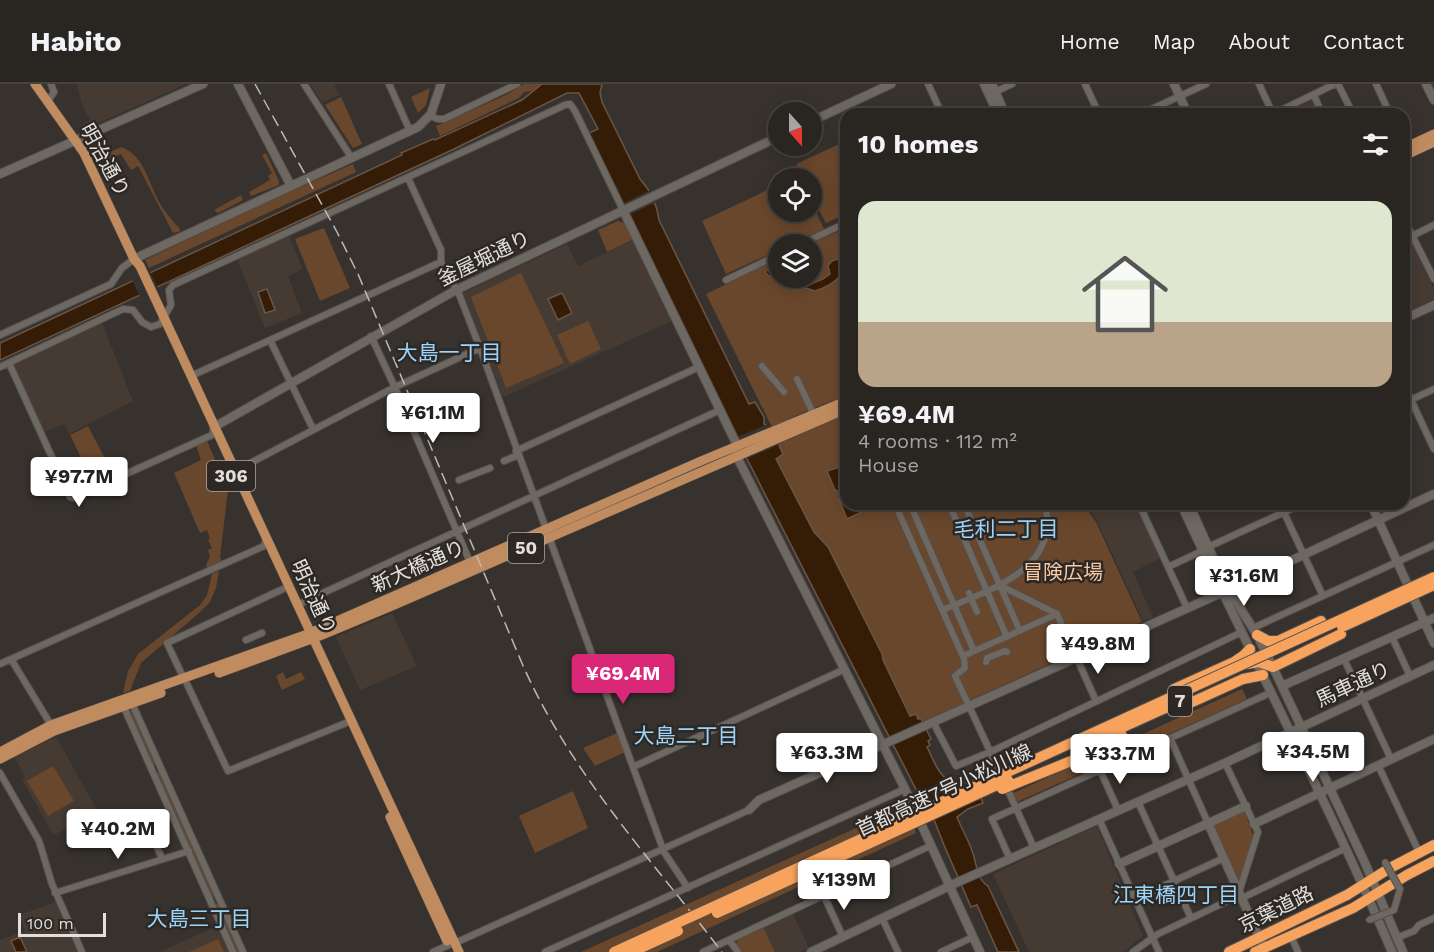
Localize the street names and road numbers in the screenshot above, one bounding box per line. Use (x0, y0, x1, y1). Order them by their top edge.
street label: 明治通り (75, 119, 135, 201)
street label: 釜屋堀通り (434, 225, 534, 291)
road number: 306 (207, 461, 255, 491)
road number: 50 (508, 533, 544, 563)
street label: 新大橋通り (367, 535, 469, 597)
street label: 明治通り (286, 556, 342, 638)
street label: 馬車通り (1312, 656, 1394, 712)
road number: 7 (1168, 686, 1192, 716)
street label: 首都高速7号小松川線 (852, 739, 1036, 841)
street label: 京葉道路 (1235, 881, 1317, 937)

